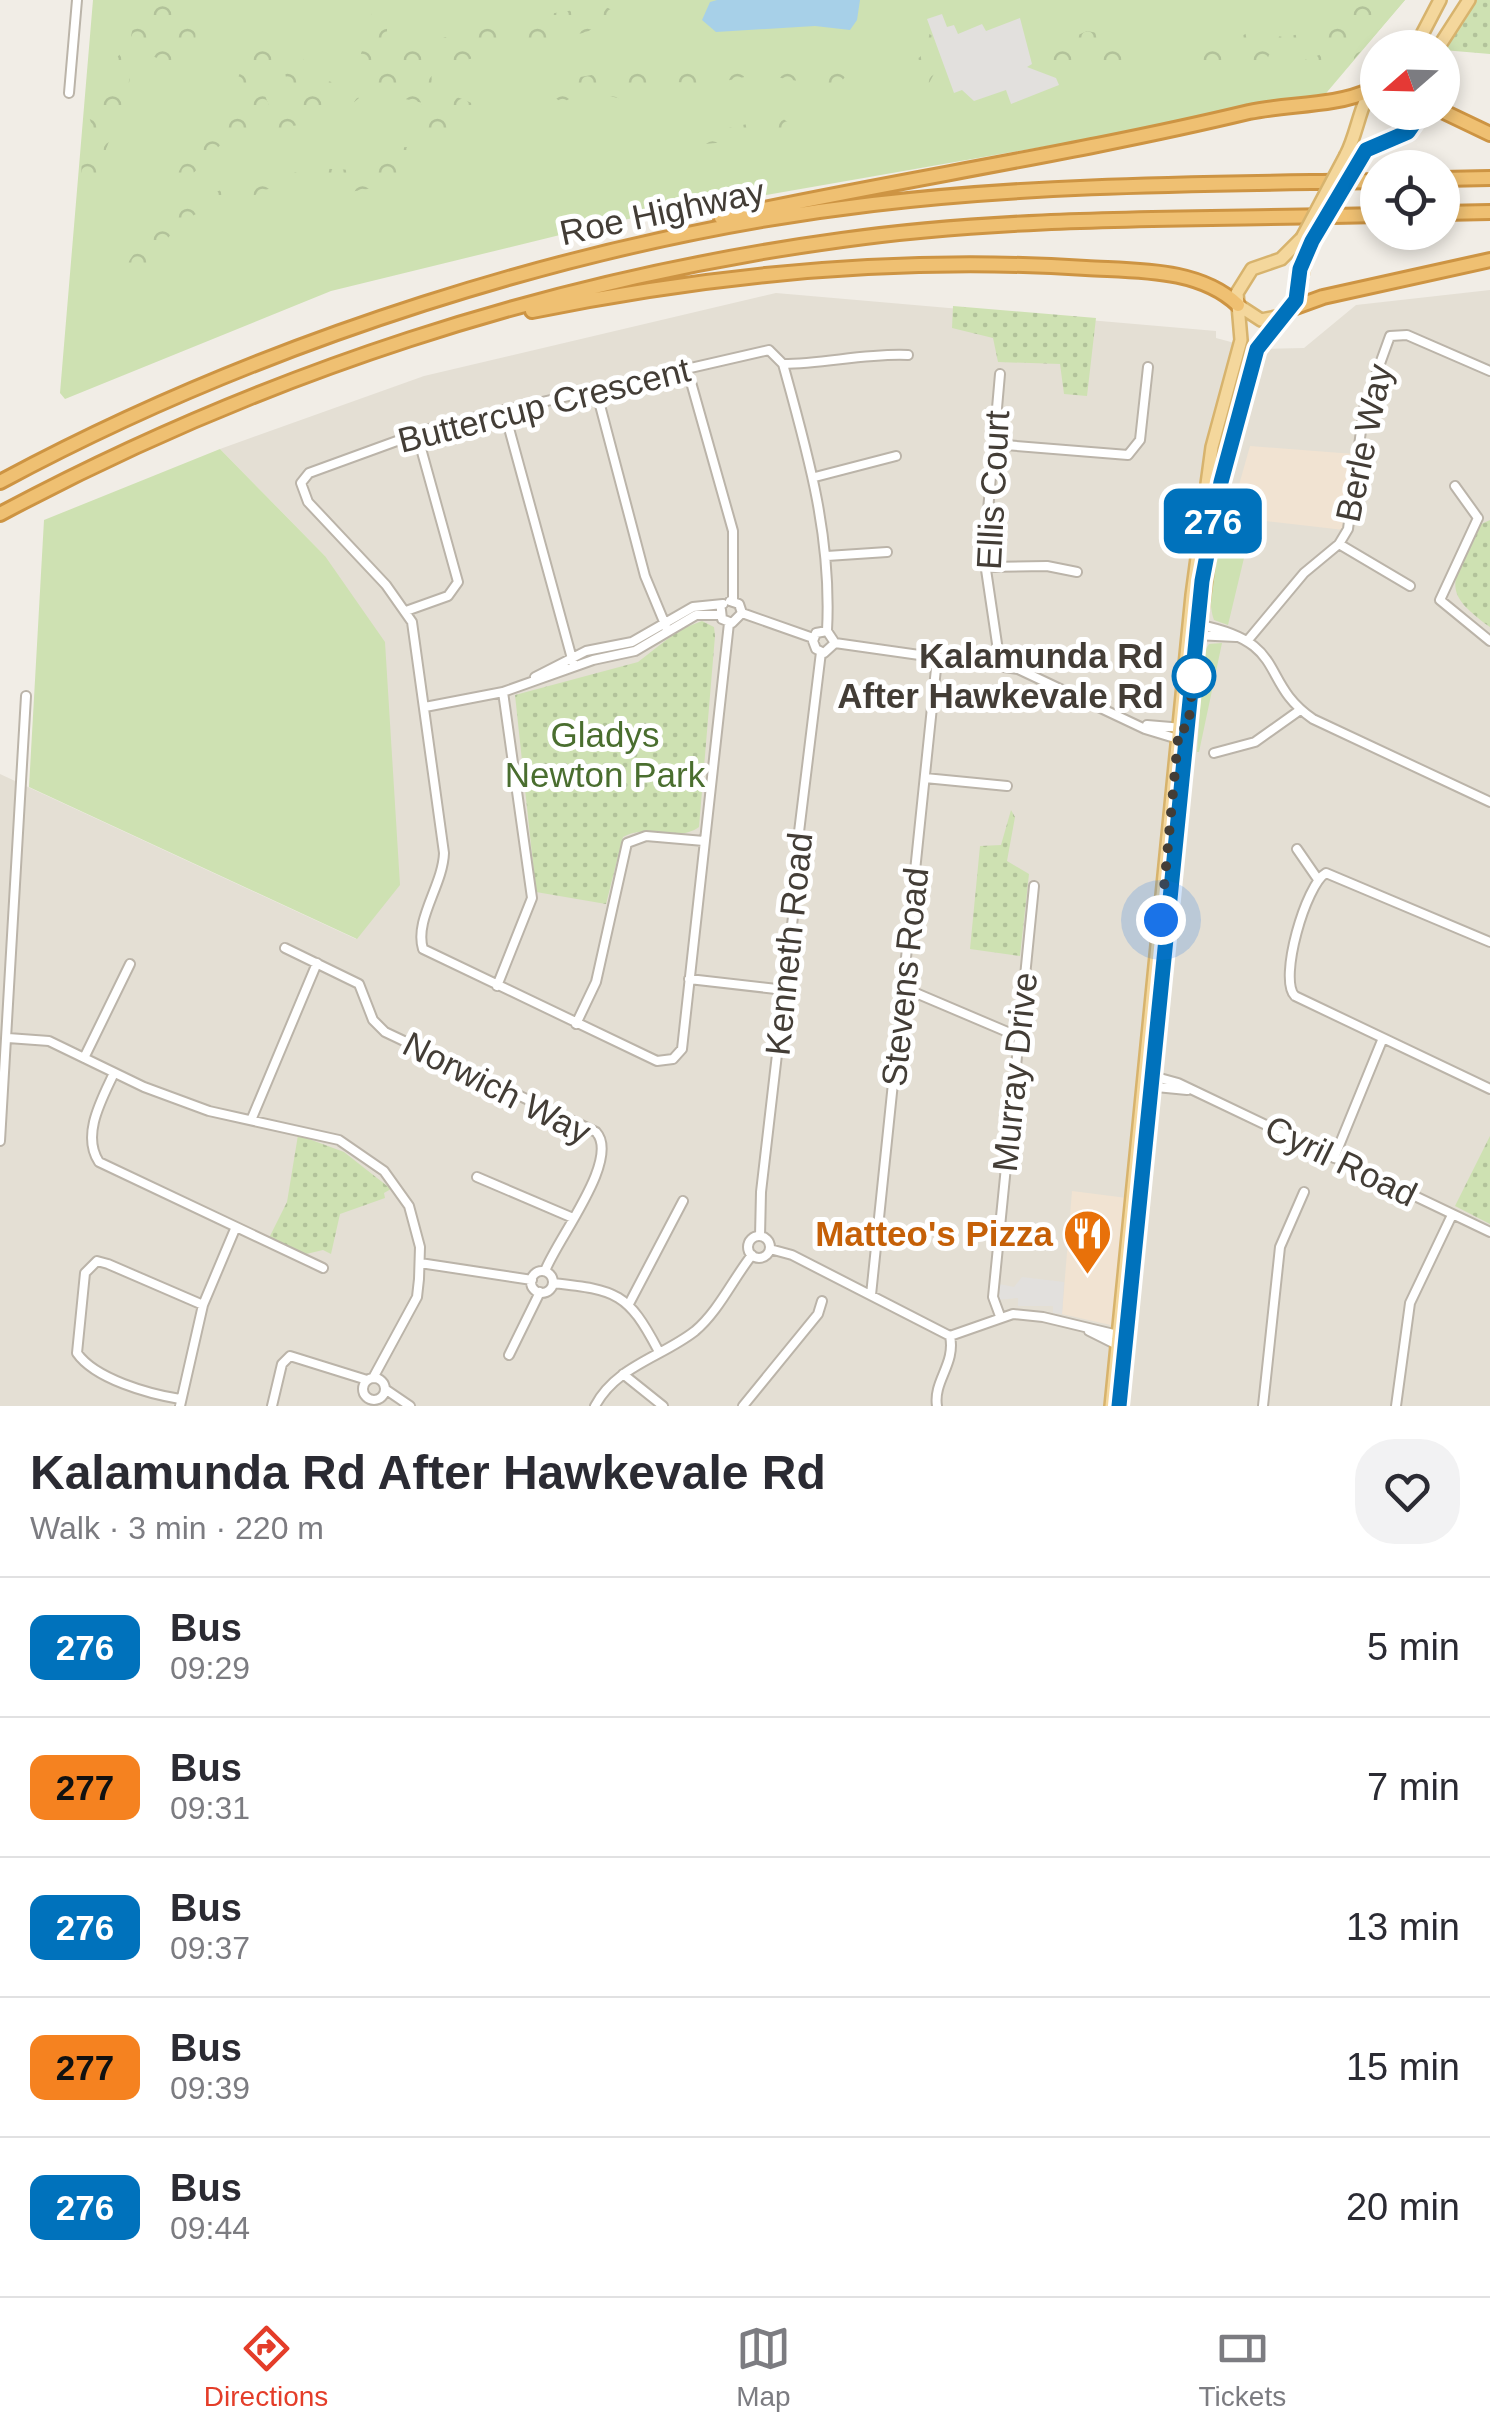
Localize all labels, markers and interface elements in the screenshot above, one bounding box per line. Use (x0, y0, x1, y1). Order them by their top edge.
north arrow (1360, 30, 1460, 130)
map controls (1360, 30, 1460, 250)
button: locate (1360, 150, 1460, 250)
street label: Roe Highway (556, 171, 768, 252)
street label: Buttercup Crescent (394, 349, 694, 460)
street label: Berle Way (1328, 360, 1399, 525)
street label: Ellis Court (969, 409, 1016, 571)
line badge: 276 (1156, 488, 1270, 554)
text: 276 (1184, 502, 1242, 541)
place label: Kalamunda Rd After Hawkevale Rd (837, 636, 1164, 715)
marker: Kalamunda Rd After Hawkevale Rd (1173, 655, 1215, 697)
park label: Gladys Newton Park (505, 715, 706, 794)
street label: Kenneth Road (757, 831, 820, 1057)
street label: Stevens Road (874, 866, 935, 1088)
your location (1136, 895, 1186, 945)
street label: Murray Drive (985, 970, 1044, 1174)
street label: Norwich Way (397, 1024, 598, 1152)
street label: Cyril Road (1259, 1107, 1423, 1214)
restaurant icon: Matteo's Pizza (1062, 1208, 1114, 1276)
place label: Matteo's Pizza (815, 1214, 1054, 1253)
button: heart (1355, 1439, 1460, 1544)
text: Kalamunda Rd After Hawkevale Rd (30, 1446, 826, 1499)
text: Walk · 3 min · 220 m (30, 1510, 324, 1546)
text: Bus (170, 1607, 242, 1649)
text: 5 min (1367, 1626, 1460, 1668)
text: 276 (56, 1628, 114, 1667)
text: 09:29 (170, 1650, 250, 1686)
text: Bus (170, 1747, 242, 1789)
text: 7 min (1367, 1766, 1460, 1808)
text: 277 (56, 1768, 114, 1807)
text: 09:31 (170, 1790, 250, 1826)
text: Bus (170, 1887, 242, 1929)
text: 13 min (1346, 1906, 1460, 1948)
text: 276 (56, 1908, 114, 1947)
text: 09:37 (170, 1930, 250, 1966)
text: Bus (170, 2027, 242, 2069)
text: 15 min (1346, 2046, 1460, 2088)
text: 277 (56, 2048, 114, 2087)
text: 09:39 (170, 2070, 250, 2106)
text: Bus (170, 2167, 242, 2209)
text: 20 min (1346, 2186, 1460, 2228)
text: 276 (56, 2188, 114, 2227)
text: 09:44 (170, 2210, 250, 2246)
tab: Directions (204, 2321, 328, 2413)
tab: Map (736, 2321, 791, 2413)
tab: Tickets (1199, 2321, 1286, 2413)

